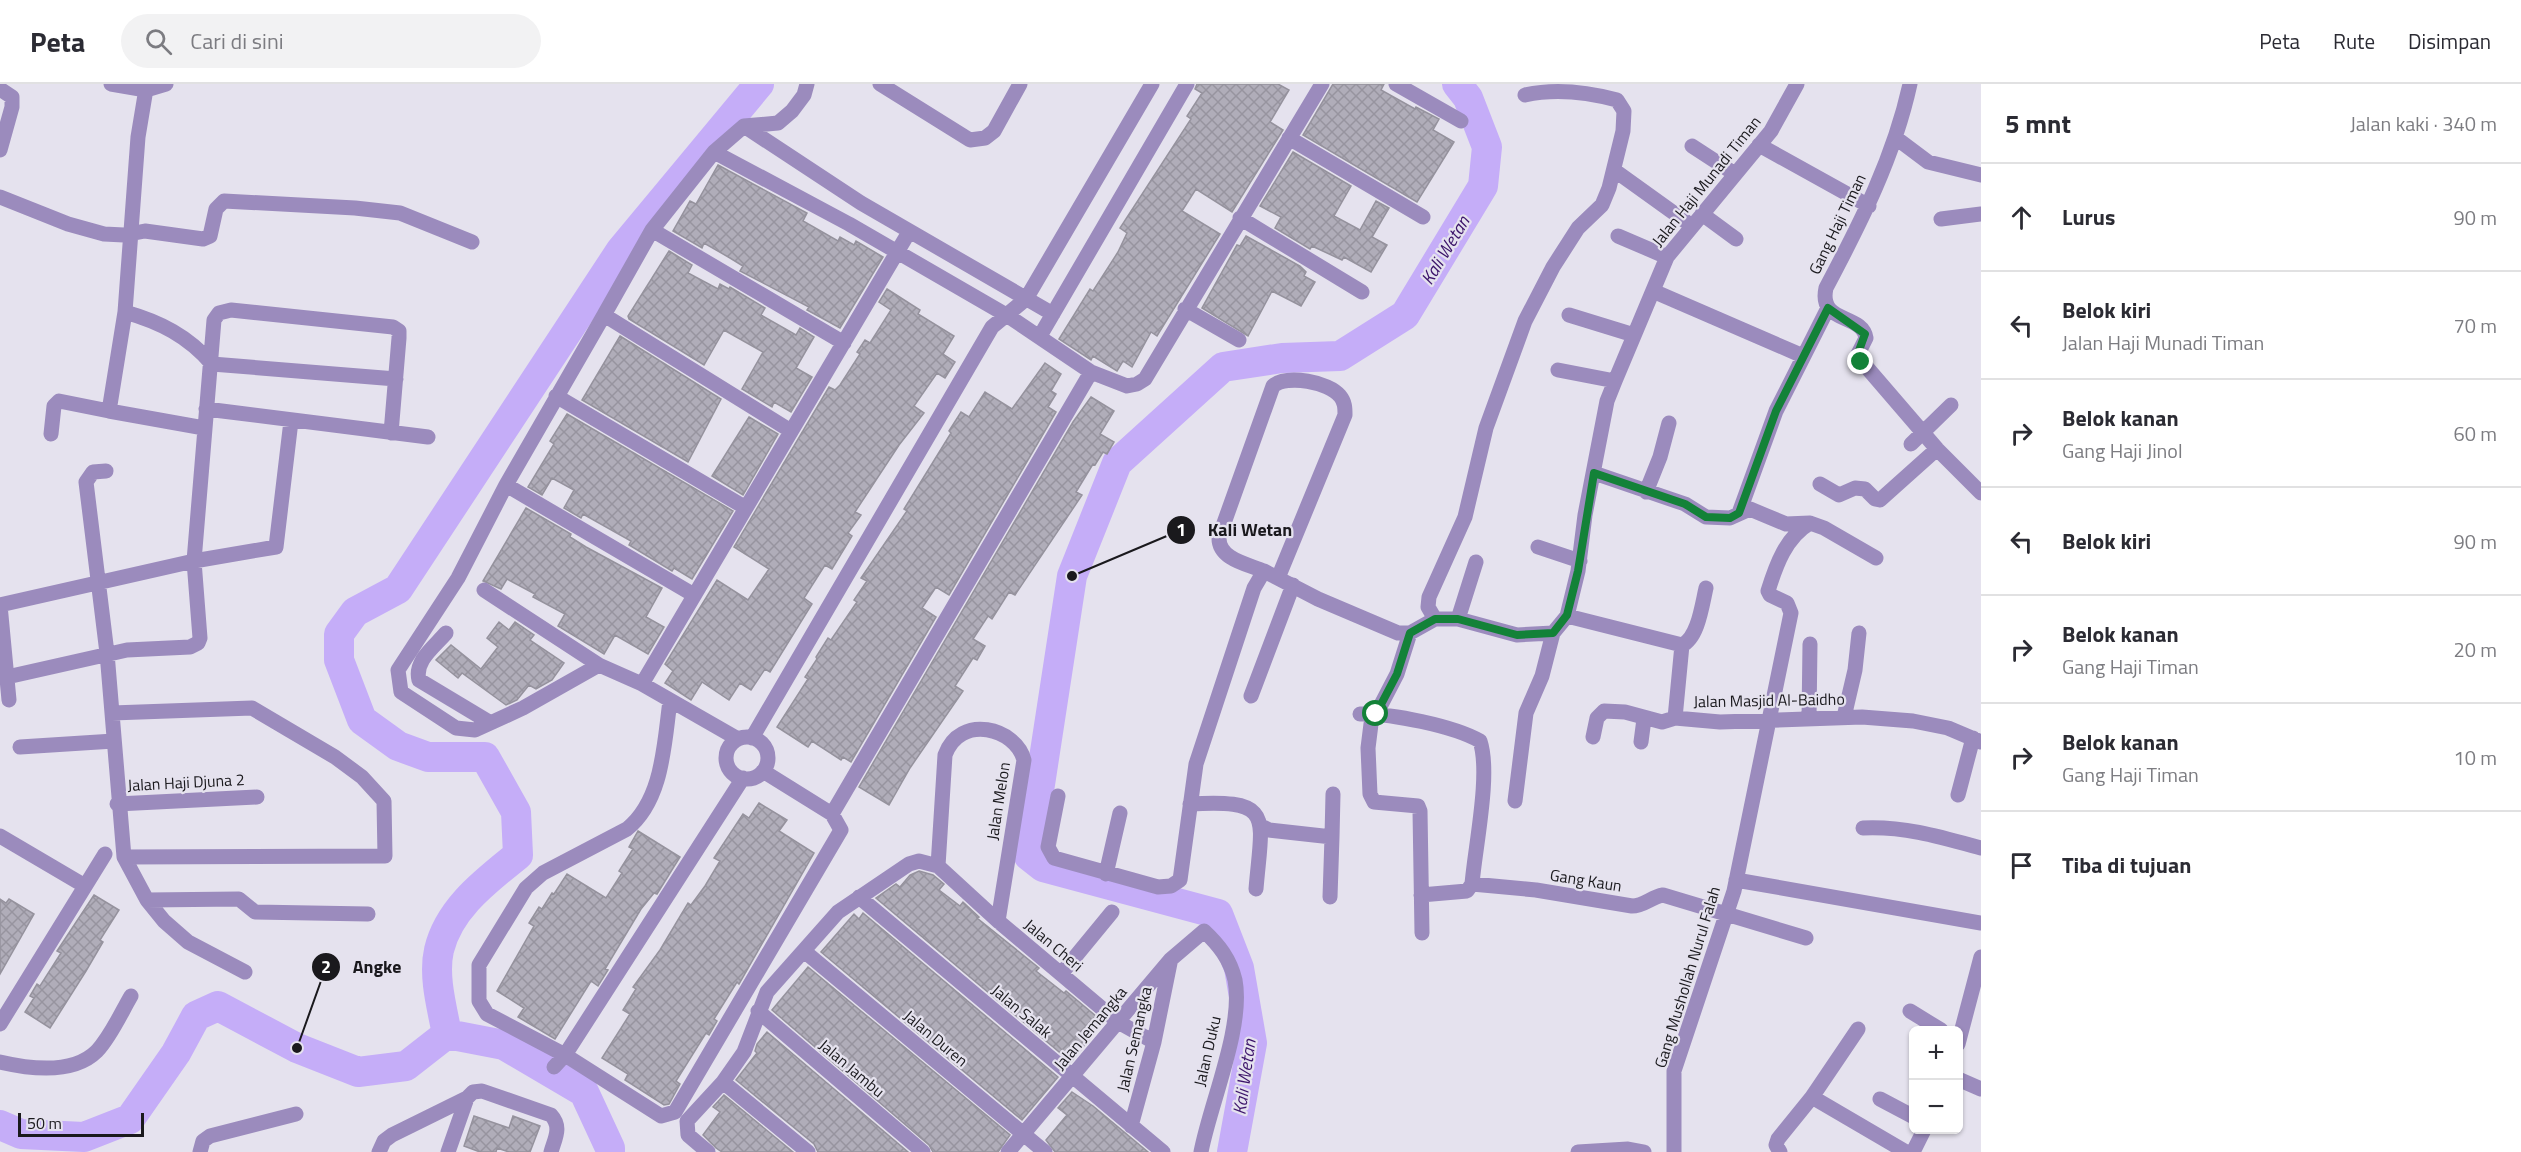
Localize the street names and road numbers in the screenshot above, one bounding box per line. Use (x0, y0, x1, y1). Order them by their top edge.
street label: Jalan Haji Munadi Timan (1646, 111, 1766, 251)
street label: Gang Haji Timan (1802, 170, 1872, 278)
street label: Jalan Masjid Al-Baidho (1693, 687, 1845, 713)
street label: Jalan Melon (980, 760, 1016, 842)
street label: Jalan Haji Djuna 2 (127, 767, 245, 797)
street label: Gang Kaun (1548, 862, 1624, 898)
street label: Gang Mushollah Nurul Falah (1648, 883, 1726, 1071)
street label: Jalan Cheri (1019, 913, 1089, 977)
street label: Jalan Salak (987, 978, 1058, 1044)
street label: Jalan Jemangka (1048, 981, 1132, 1075)
street label: Jalan Semangka (1110, 984, 1158, 1094)
street label: Jalan Duren (899, 1004, 973, 1072)
street label: Jalan Duku (1187, 1013, 1227, 1089)
street label: Jalan Jambu (814, 1033, 890, 1103)

